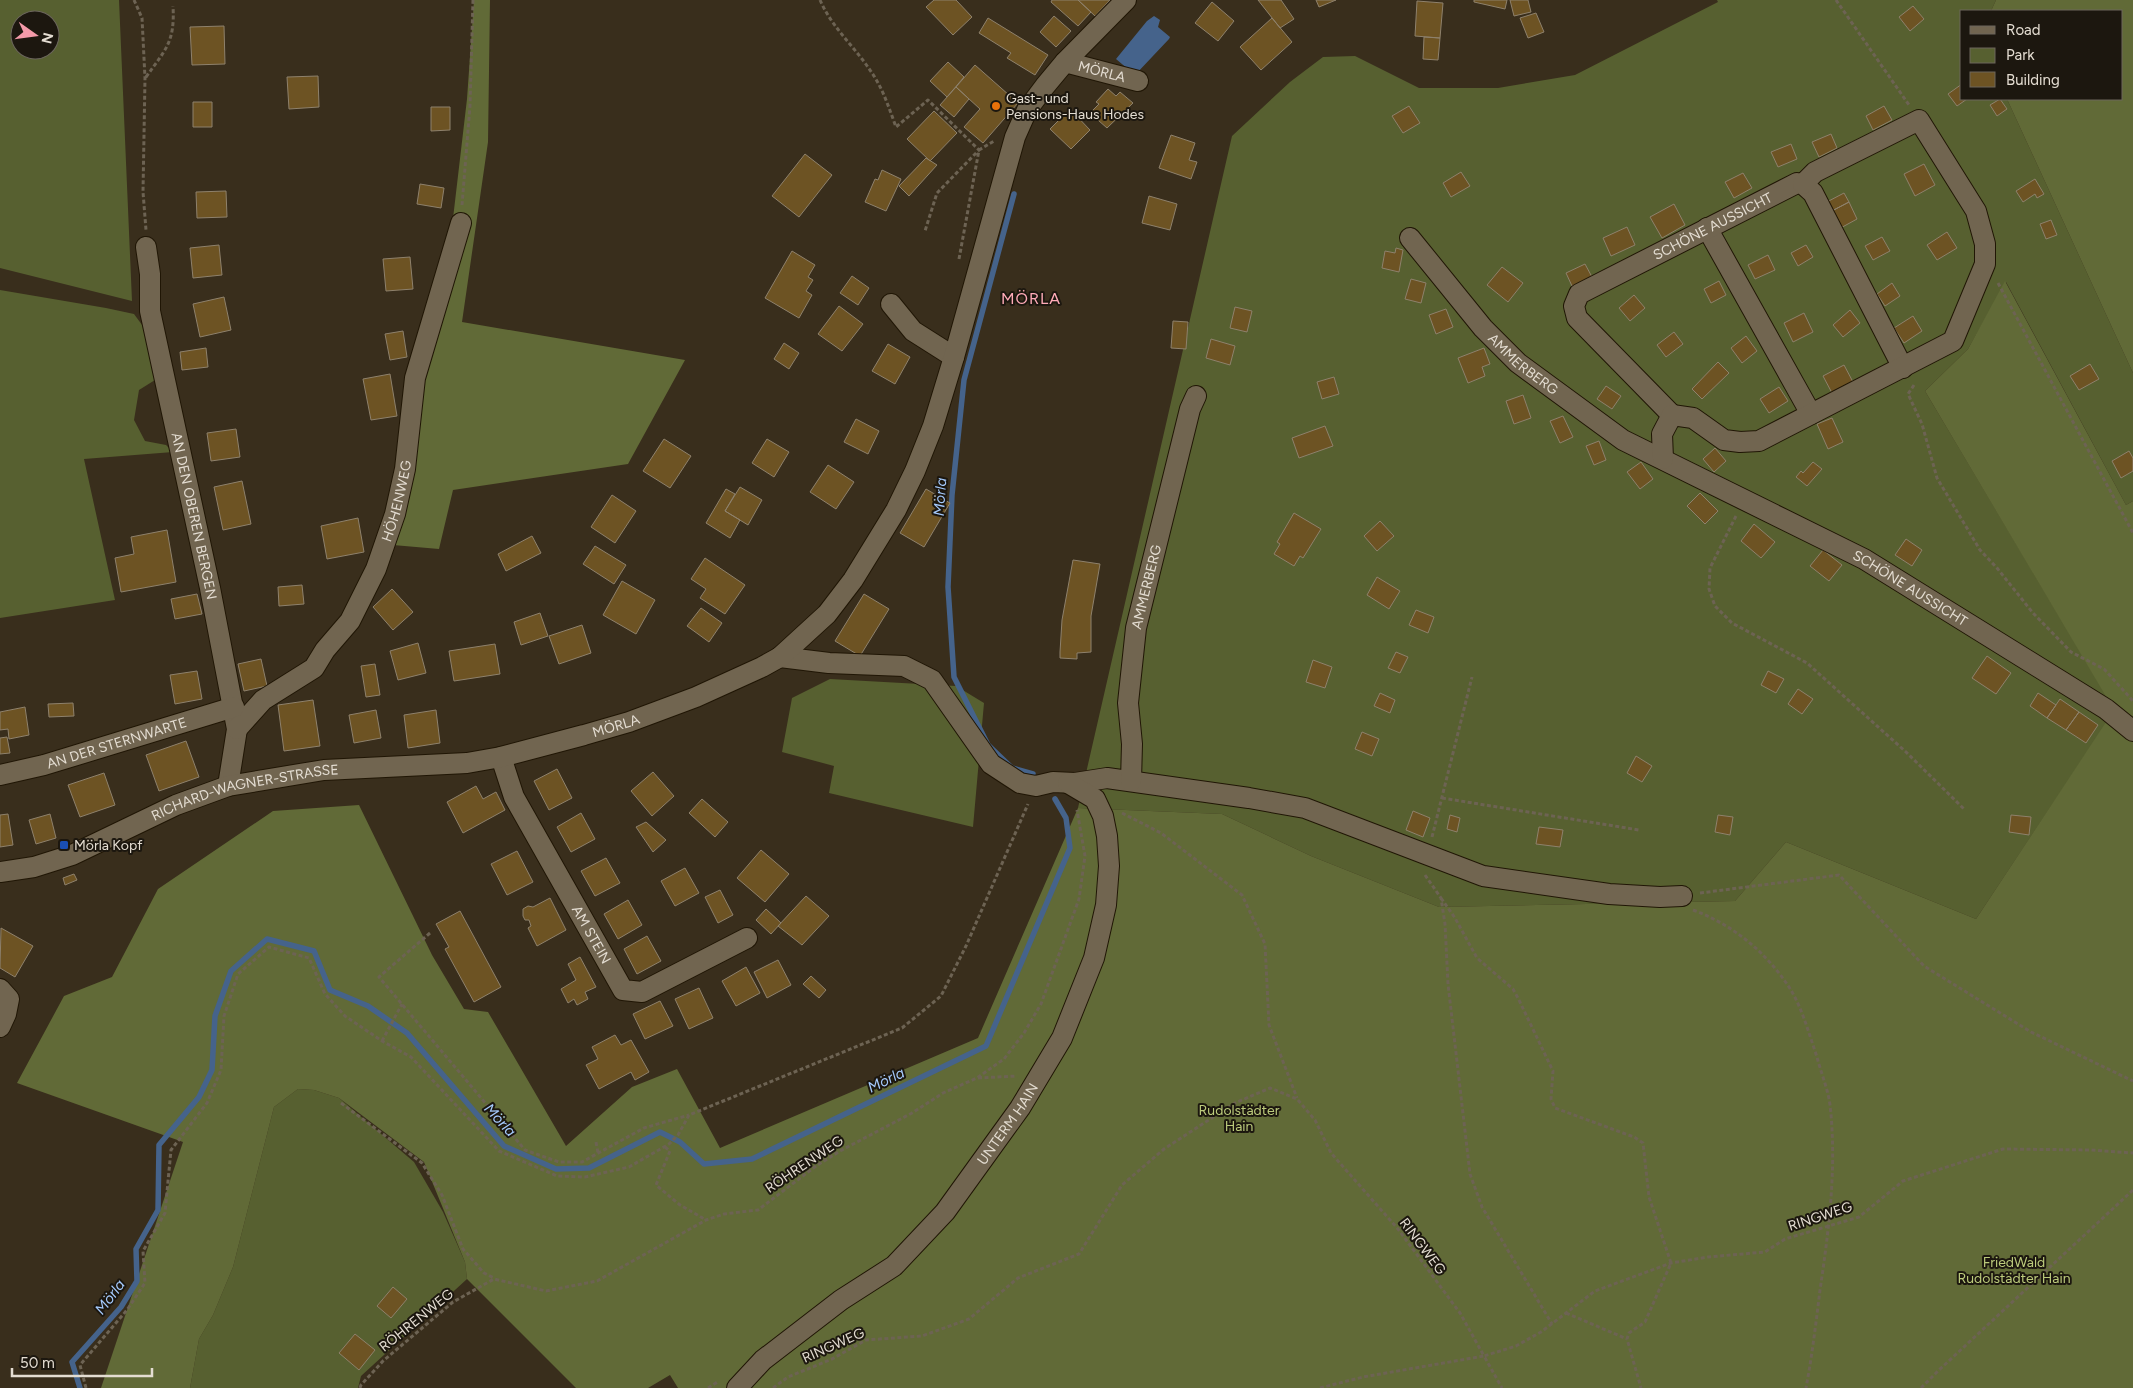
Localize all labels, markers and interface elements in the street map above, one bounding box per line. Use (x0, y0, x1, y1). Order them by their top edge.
north arrow (10, 10, 60, 60)
legend (1960, 10, 2123, 100)
text: Road (2006, 21, 2041, 39)
text: N (38, 31, 57, 45)
text: Park (2006, 46, 2035, 64)
street label: MÖRLA (1076, 58, 1128, 86)
text: Building (2006, 71, 2060, 89)
place label: Gast- und Pensions-Haus Hodes (1006, 90, 1144, 123)
marker: Gast- und Pensions-Haus Hodes (990, 100, 1002, 112)
street label: SCHÖNE AUSSICHT (1650, 189, 1775, 264)
district label: MÖRLA (1001, 289, 1061, 308)
street label: AMMERBERG (1484, 330, 1562, 399)
street label: AN DEN OBEREN BERGEN (168, 431, 220, 601)
street label: HÖHENWEG (378, 459, 415, 544)
water label: Mörla (930, 477, 950, 517)
street label: AMMERBERG (1128, 543, 1165, 631)
street label: SCHÖNE AUSSICHT (1850, 547, 1971, 630)
street label: MÖRLA (590, 711, 642, 741)
street label: AN DER STERNWARTE (45, 714, 189, 773)
street label: RICHARD-WAGNER-STRASSE (149, 761, 339, 825)
place label: Mörla Kopf (74, 837, 143, 854)
marker: Mörla Kopf (58, 839, 70, 851)
street label: AM STEIN (568, 903, 614, 967)
water label: Mörla (865, 1063, 907, 1097)
street label: UNTERM HAIN (974, 1080, 1042, 1168)
water label: Mörla (480, 1100, 520, 1140)
park label: Rudolstädter Hain (1199, 1102, 1280, 1135)
street label: RÖHRENWEG (762, 1132, 847, 1197)
street label: RINGWEG (1786, 1198, 1855, 1235)
street label: RINGWEG (1396, 1215, 1450, 1278)
park label: FriedWald Rudolstädter Hain (1958, 1254, 2071, 1287)
water label: Mörla (91, 1276, 129, 1318)
street label: RÖHRENWEG (376, 1285, 457, 1355)
street label: RINGWEG (799, 1324, 867, 1367)
scale bar (12, 1346, 152, 1378)
text: 50 m (20, 1354, 55, 1372)

